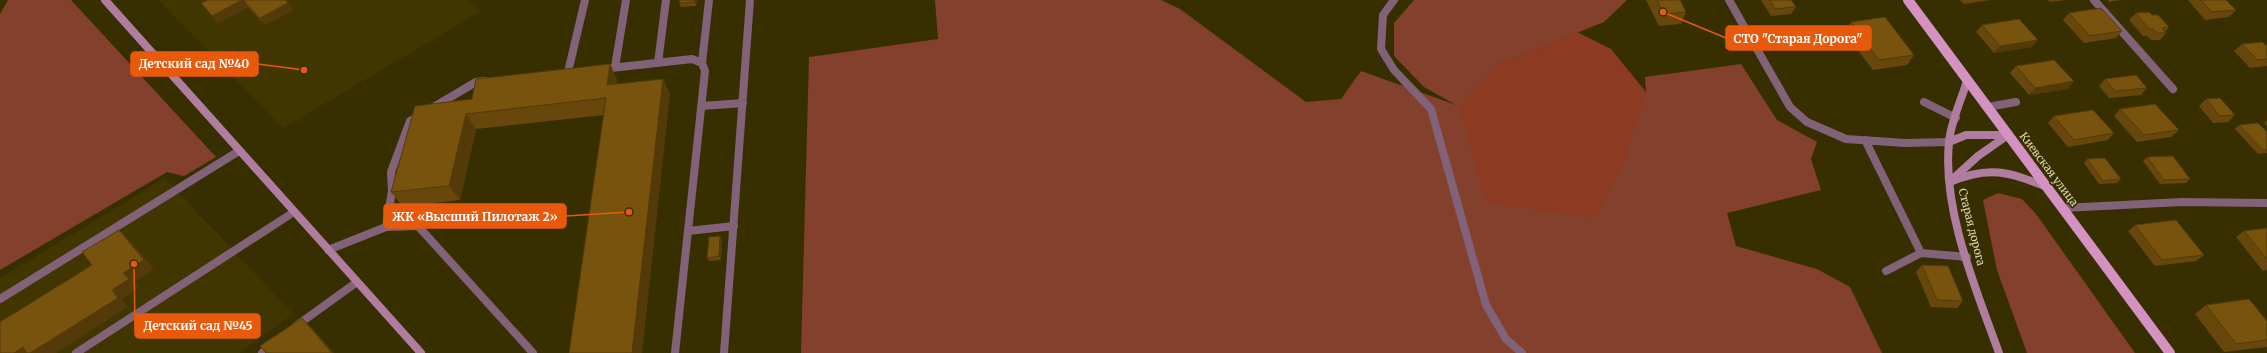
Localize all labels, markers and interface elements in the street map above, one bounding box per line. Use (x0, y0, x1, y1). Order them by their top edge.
callout: СТО "Старая Дорога" (1726, 26, 1871, 50)
text: СТО "Старая Дорога" (1733, 31, 1863, 46)
callout: Детский сад №40 (131, 52, 258, 76)
text: Детский сад №40 (139, 56, 249, 71)
street label: Киевская улица (2017, 129, 2081, 209)
street label: Старая дорога (1956, 187, 1988, 267)
callout: ЖК «Высший Пилотаж 2» (384, 204, 566, 228)
text: ЖК «Высший Пилотаж 2» (392, 209, 558, 224)
callout: Детский сад №45 (135, 314, 260, 338)
text: Детский сад №45 (143, 318, 253, 333)

